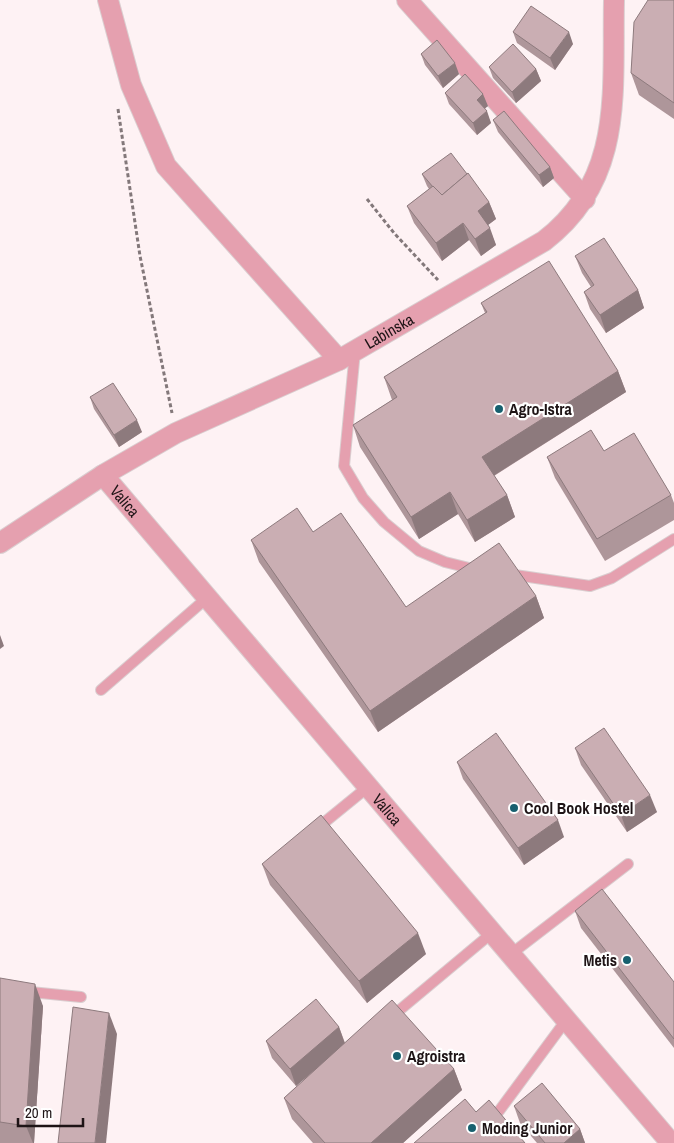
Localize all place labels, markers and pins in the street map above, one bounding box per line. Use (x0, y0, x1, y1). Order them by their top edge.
place label: Agro-Istra (509, 398, 572, 420)
marker: Agro-Istra (493, 403, 505, 415)
place label: Cool Book Hostel (524, 797, 633, 819)
marker: Cool Book Hostel (508, 802, 520, 814)
place label: Metis (583, 949, 617, 971)
marker: Metis (621, 954, 633, 966)
place label: Agroistra (407, 1045, 466, 1067)
marker: Agroistra (391, 1050, 403, 1062)
place label: Moding Junior (482, 1117, 573, 1139)
marker: Moding Junior (466, 1122, 478, 1134)

